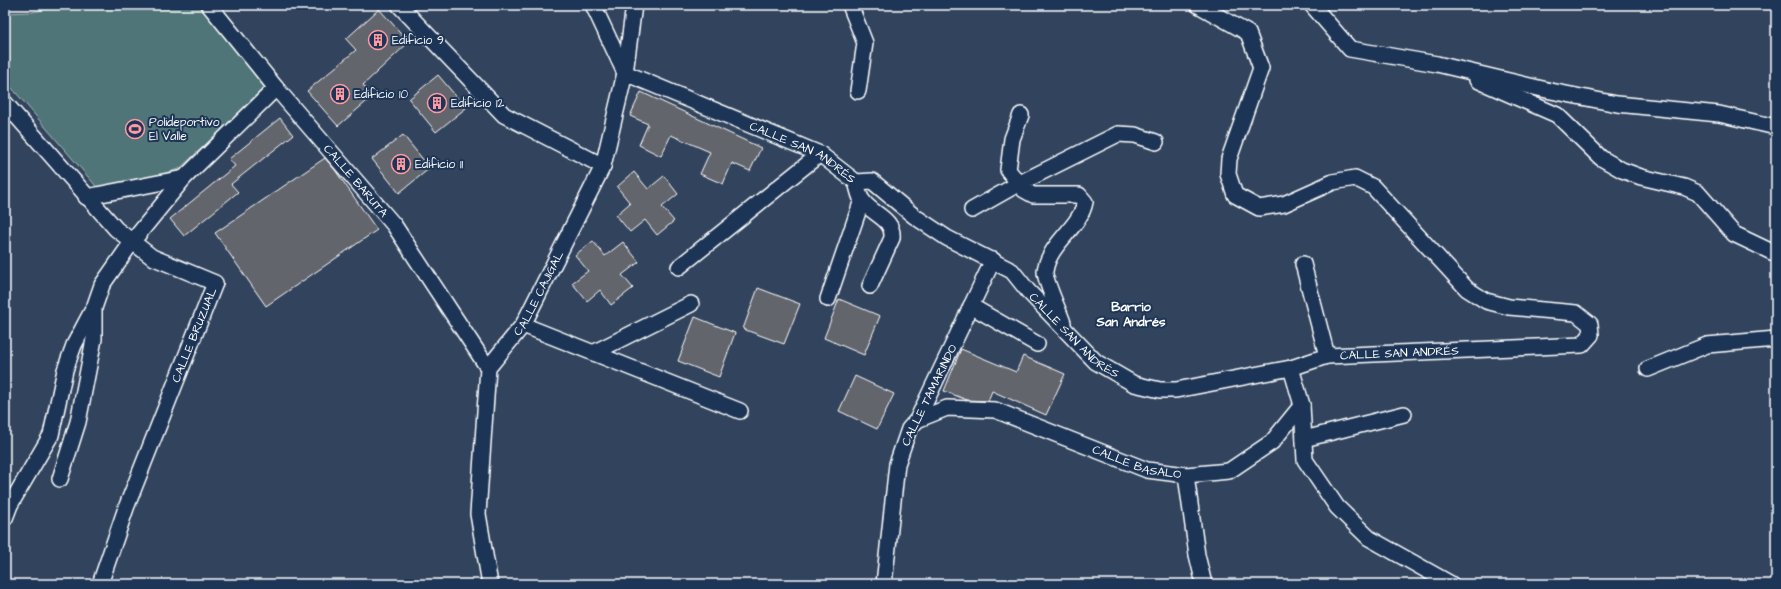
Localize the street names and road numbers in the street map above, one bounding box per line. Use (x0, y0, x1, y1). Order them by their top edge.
street label: CALLE SAN ANDRÉS (747, 118, 859, 188)
street label: CALLE BARUTA (319, 141, 392, 221)
street label: CALLE CAJIGAL (510, 248, 568, 340)
street label: CALLE BRUZUAL (168, 285, 221, 385)
street label: CALLE SAN ANDRÉS (1025, 289, 1122, 383)
street label: CALLE TAMARINDO (897, 342, 961, 449)
street label: CALLE SAN ANDRÉS (1340, 342, 1459, 364)
street label: CALLE BASALO (1090, 441, 1182, 483)

